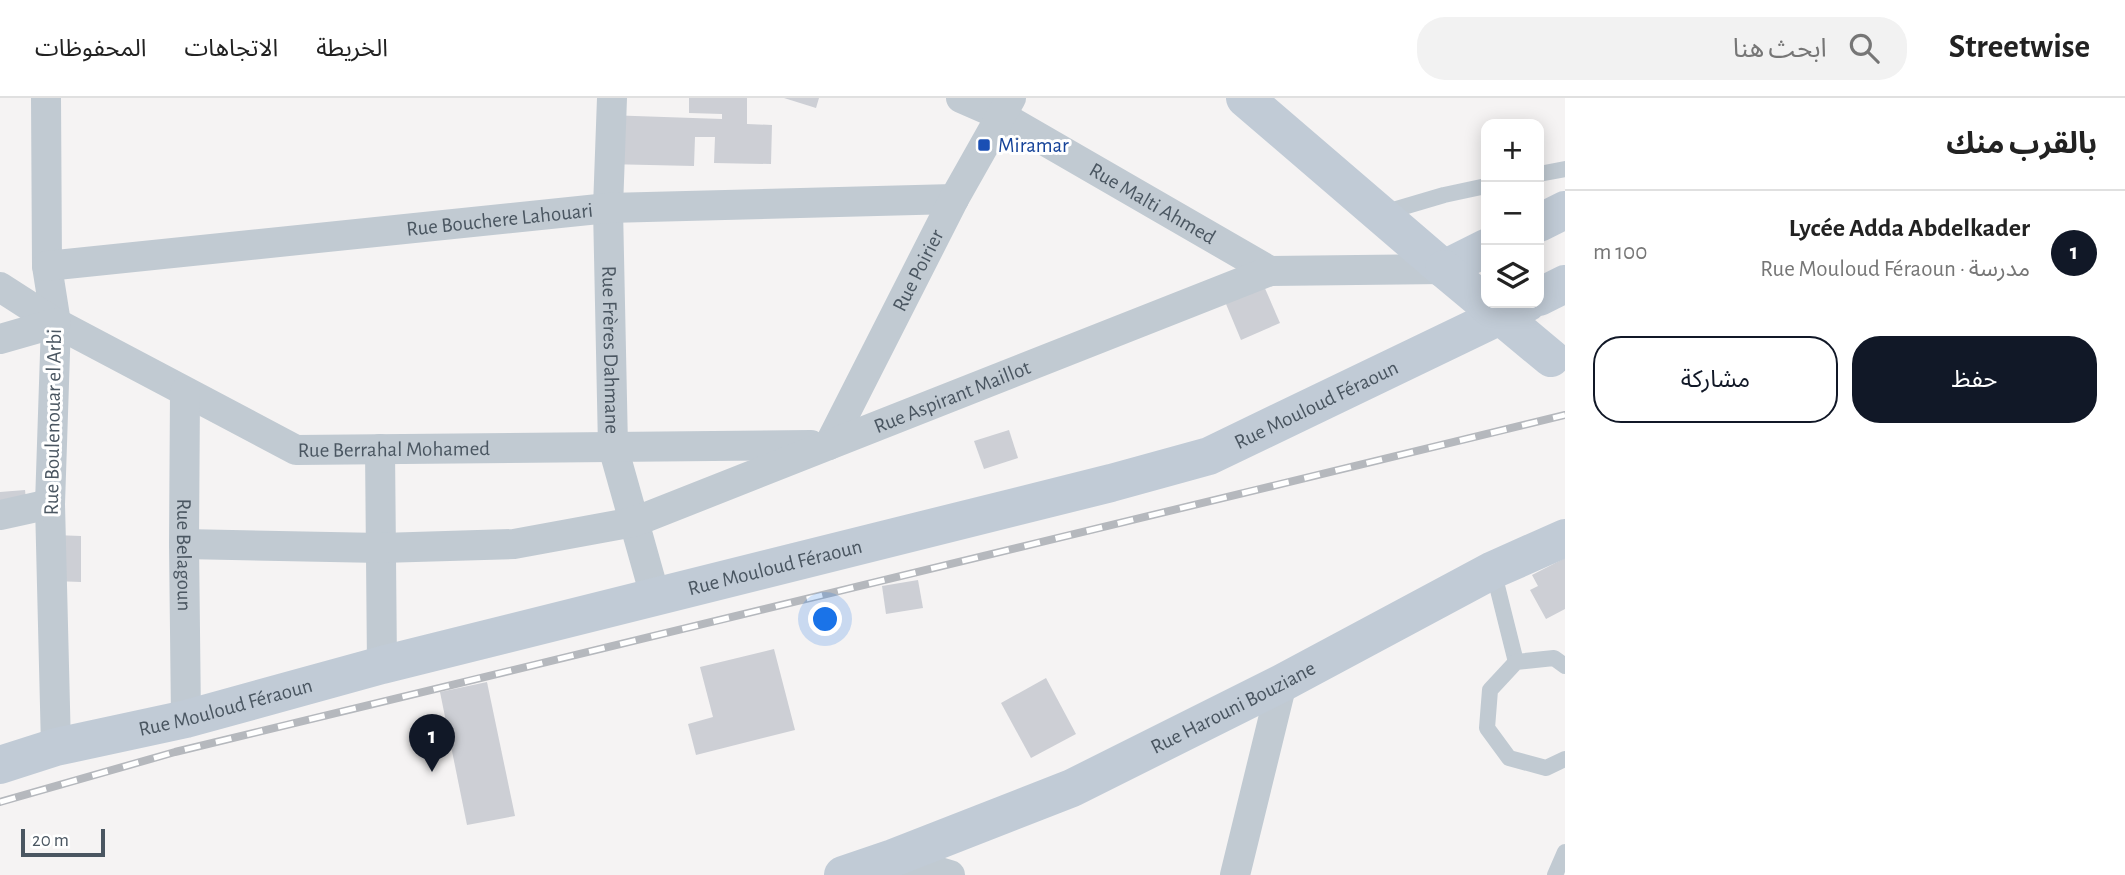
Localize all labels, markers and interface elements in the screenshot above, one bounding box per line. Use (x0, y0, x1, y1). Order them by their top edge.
search box (1417, 17, 1907, 80)
icon: search (1845, 29, 1883, 67)
text: Streetwise (1949, 31, 2090, 64)
text: ابحث هنا (1733, 36, 1827, 62)
text: المحفوظات (35, 37, 146, 61)
text: الاتجاهات (184, 37, 278, 61)
text: الخريطة (316, 37, 388, 61)
map controls (1481, 119, 1544, 308)
button: + (1481, 119, 1544, 182)
text: بالقرب منك (1946, 129, 2097, 159)
place label: Miramar (998, 135, 1069, 156)
marker: Miramar (976, 137, 992, 153)
street label: Rue Malti Ahmed (1086, 159, 1220, 248)
button: − (1481, 182, 1544, 245)
street label: Rue Bouchere Lahouari (405, 199, 594, 239)
text: Lycée Adda Abdelkader (1789, 215, 2030, 241)
street label: Rue Poirier (888, 226, 947, 315)
text: 100 m (1593, 241, 1647, 264)
text: 1 (2070, 241, 2078, 264)
button: layers (1481, 245, 1544, 308)
text: مدرسة · Rue Mouloud Féraoun (1760, 258, 2030, 281)
street label: Rue Frères Dahmane (599, 265, 623, 434)
street label: Rue Boulenouar el Arbi (41, 329, 65, 515)
button: مشاركة (1593, 336, 1838, 423)
button: حفظ (1852, 336, 2097, 423)
street label: Rue Aspirant Maillot (871, 356, 1034, 437)
street label: Rue Mouloud Féraoun (1231, 356, 1401, 453)
street label: Rue Berrahal Mohamed (298, 438, 490, 460)
street label: Rue Belagoun (173, 499, 195, 611)
street label: Rue Mouloud Féraoun (686, 535, 864, 599)
your location (808, 602, 842, 636)
street label: Rue Harouni Bouziane (1147, 657, 1319, 757)
street label: Rue Mouloud Féraoun (137, 674, 315, 739)
pin: 1 (409, 714, 455, 772)
scale bar (21, 826, 105, 858)
text: 20 m (32, 831, 69, 850)

